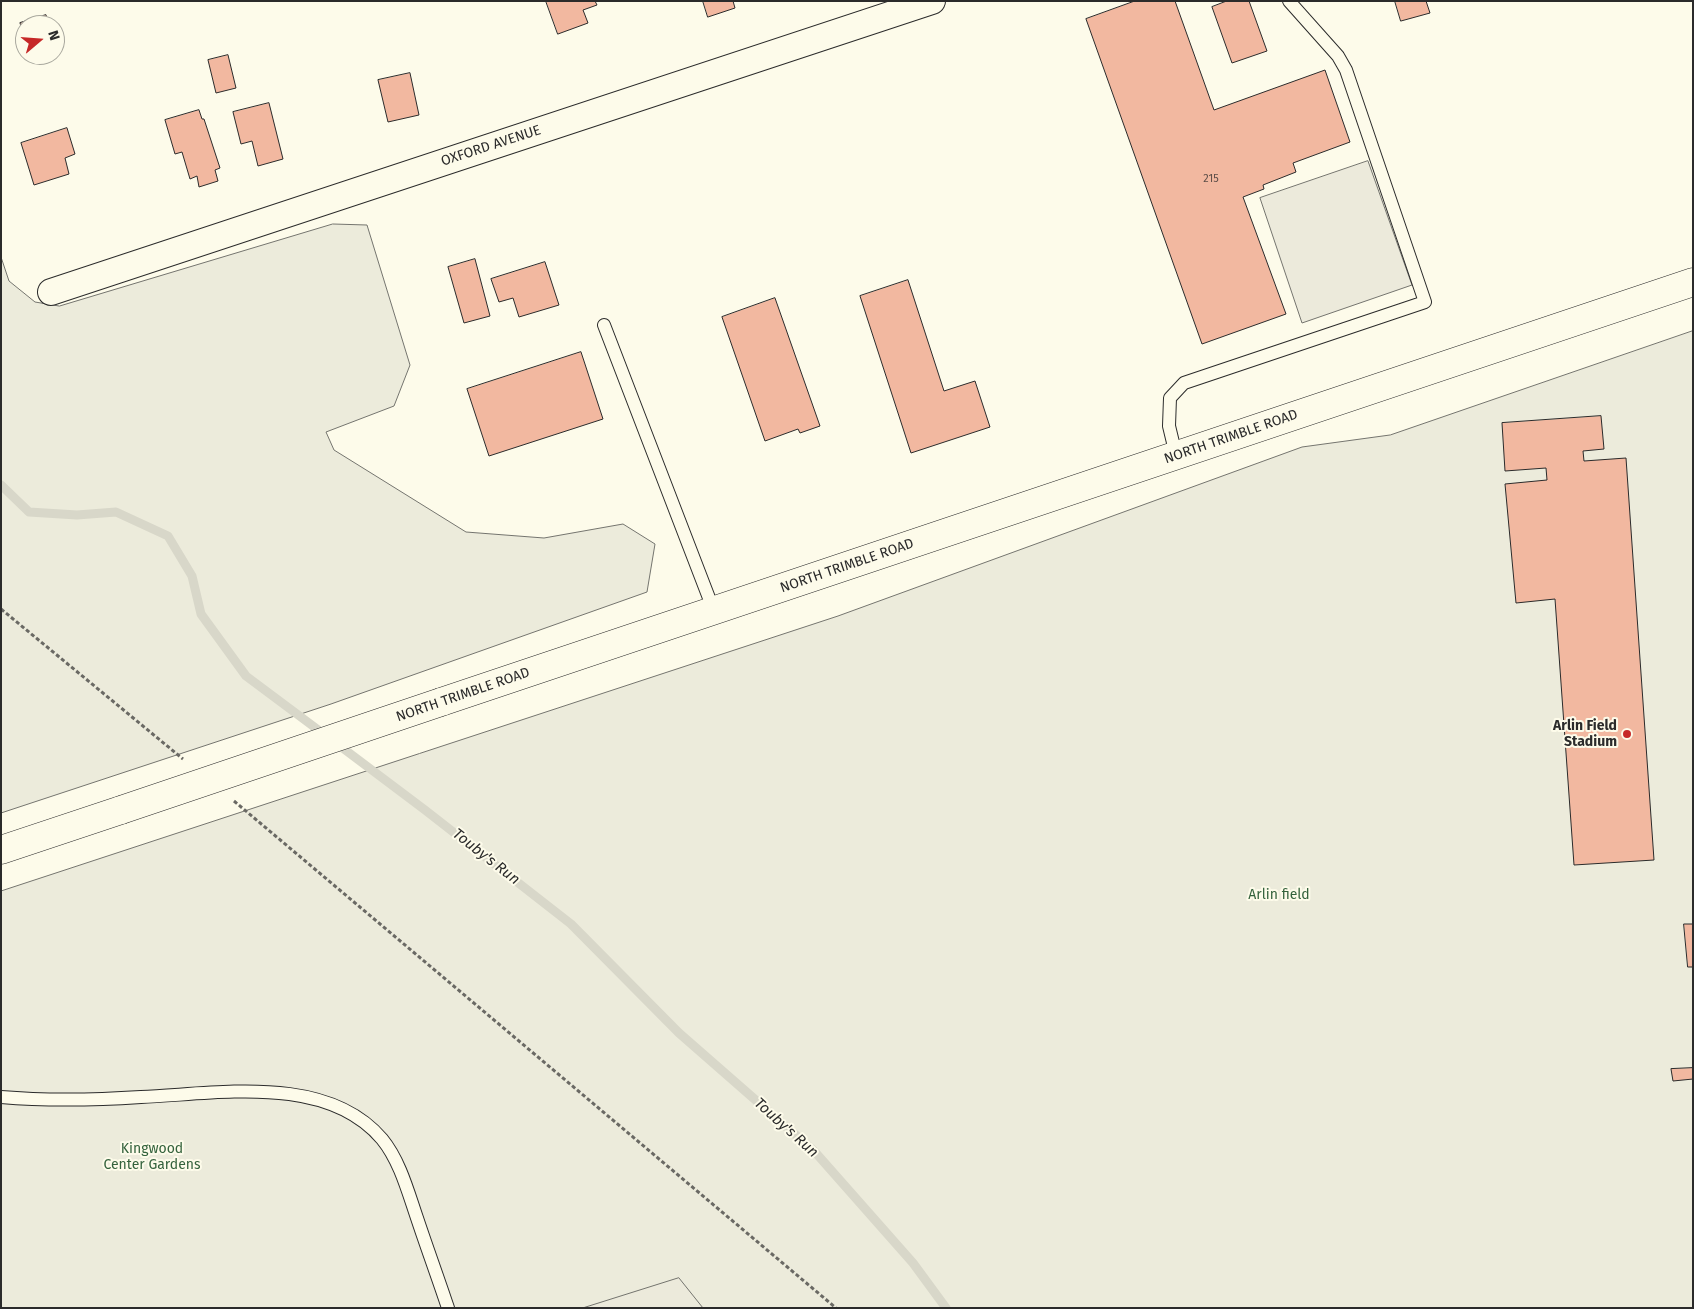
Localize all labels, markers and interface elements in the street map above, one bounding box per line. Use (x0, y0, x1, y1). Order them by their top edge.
north arrow (15, 15, 65, 65)
text: N (44, 28, 63, 43)
street label: OXFORD AVENUE (439, 122, 543, 170)
house number: 215 (1203, 172, 1219, 186)
street label: NORTH TRIMBLE ROAD (1162, 406, 1300, 468)
street label: NORTH TRIMBLE ROAD (778, 535, 916, 597)
street label: NORTH TRIMBLE ROAD (394, 664, 532, 726)
place label: Arlin Field Stadium (1553, 718, 1617, 750)
marker: Arlin Field Stadium (1621, 728, 1633, 740)
water label: Touby's Run (449, 825, 523, 889)
park label: Arlin field (1248, 887, 1310, 903)
water label: Touby's Run (750, 1094, 822, 1162)
park label: Kingwood Center Gardens (103, 1141, 201, 1174)

